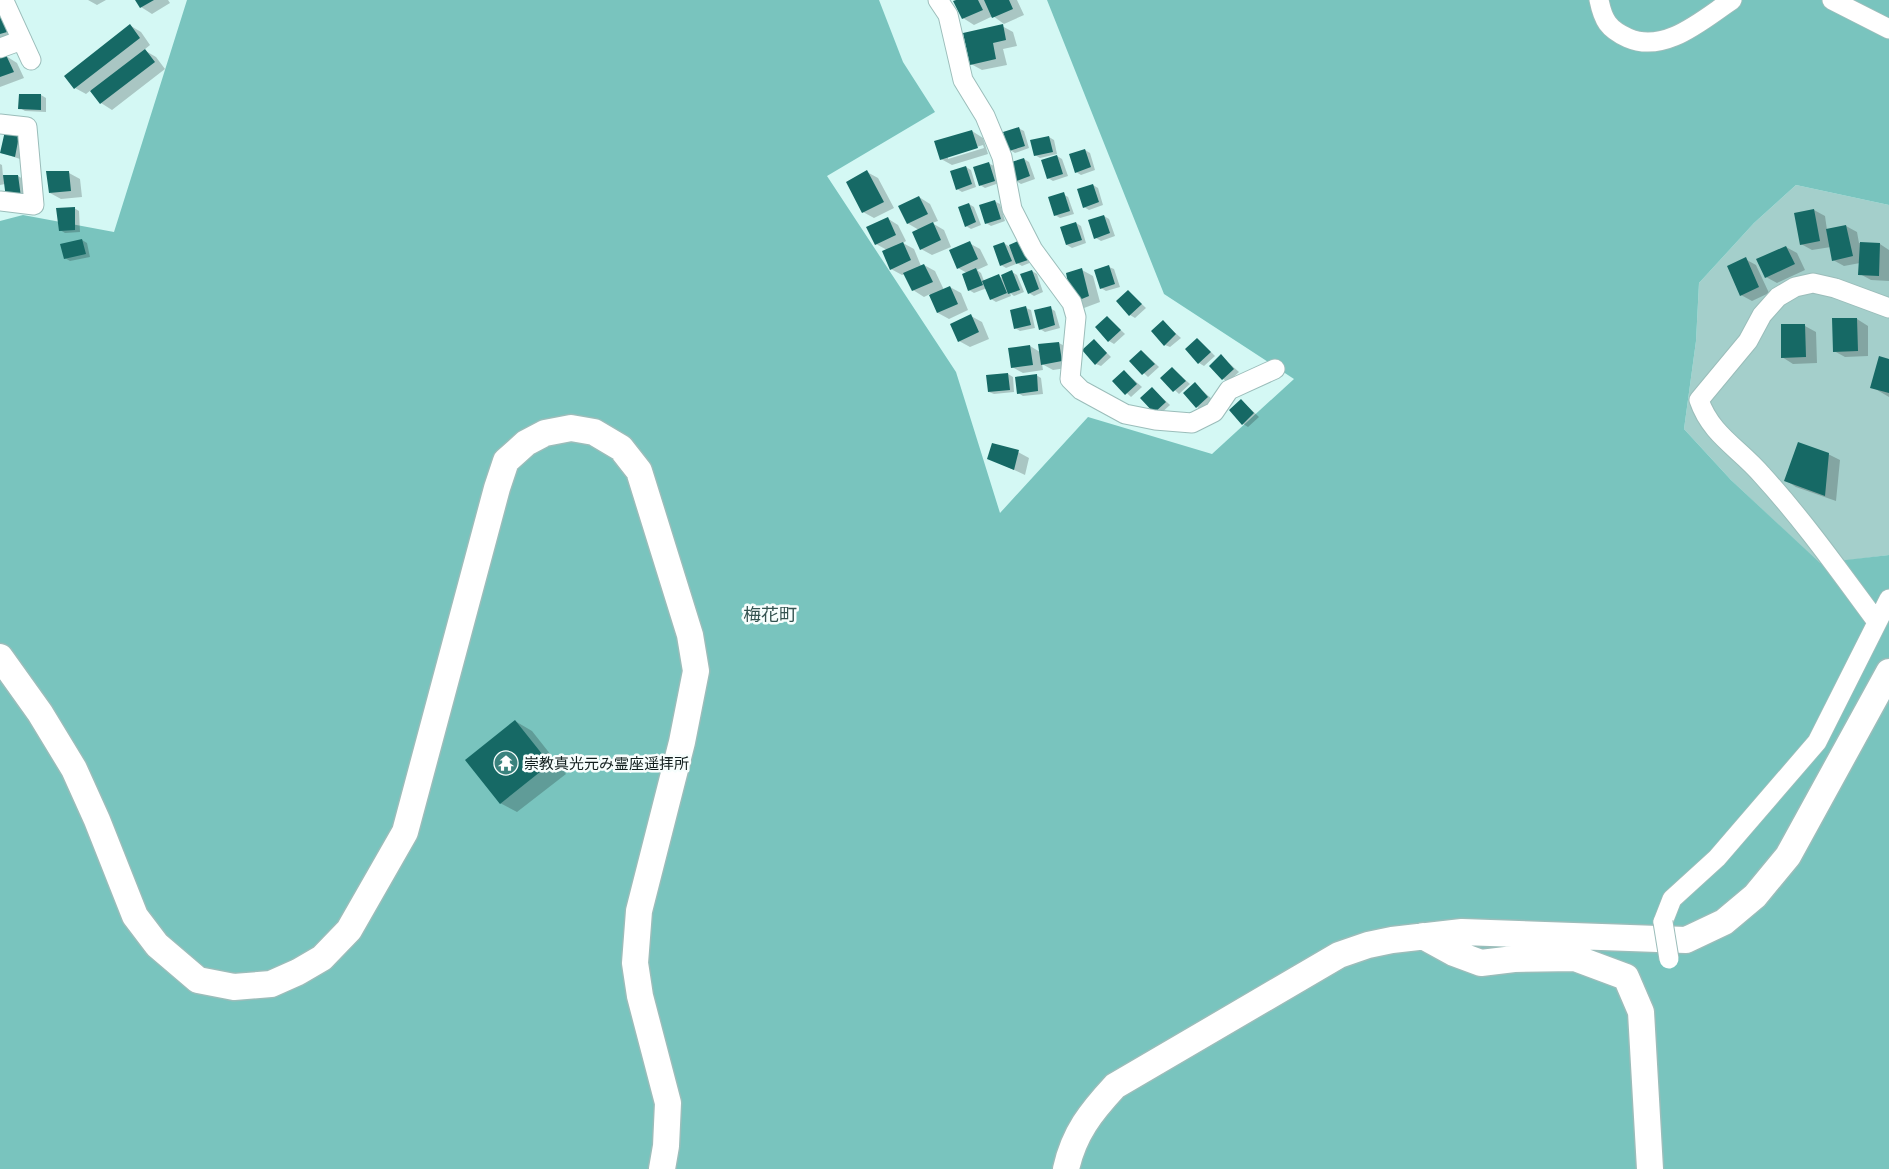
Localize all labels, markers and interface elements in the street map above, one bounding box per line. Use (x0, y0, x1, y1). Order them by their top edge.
district label: 梅花町 (743, 603, 797, 625)
temple icon: 崇教真光元み霊座遥拝所 (493, 750, 519, 776)
place label: 崇教真光元み霊座遥拝所 (524, 754, 689, 772)

